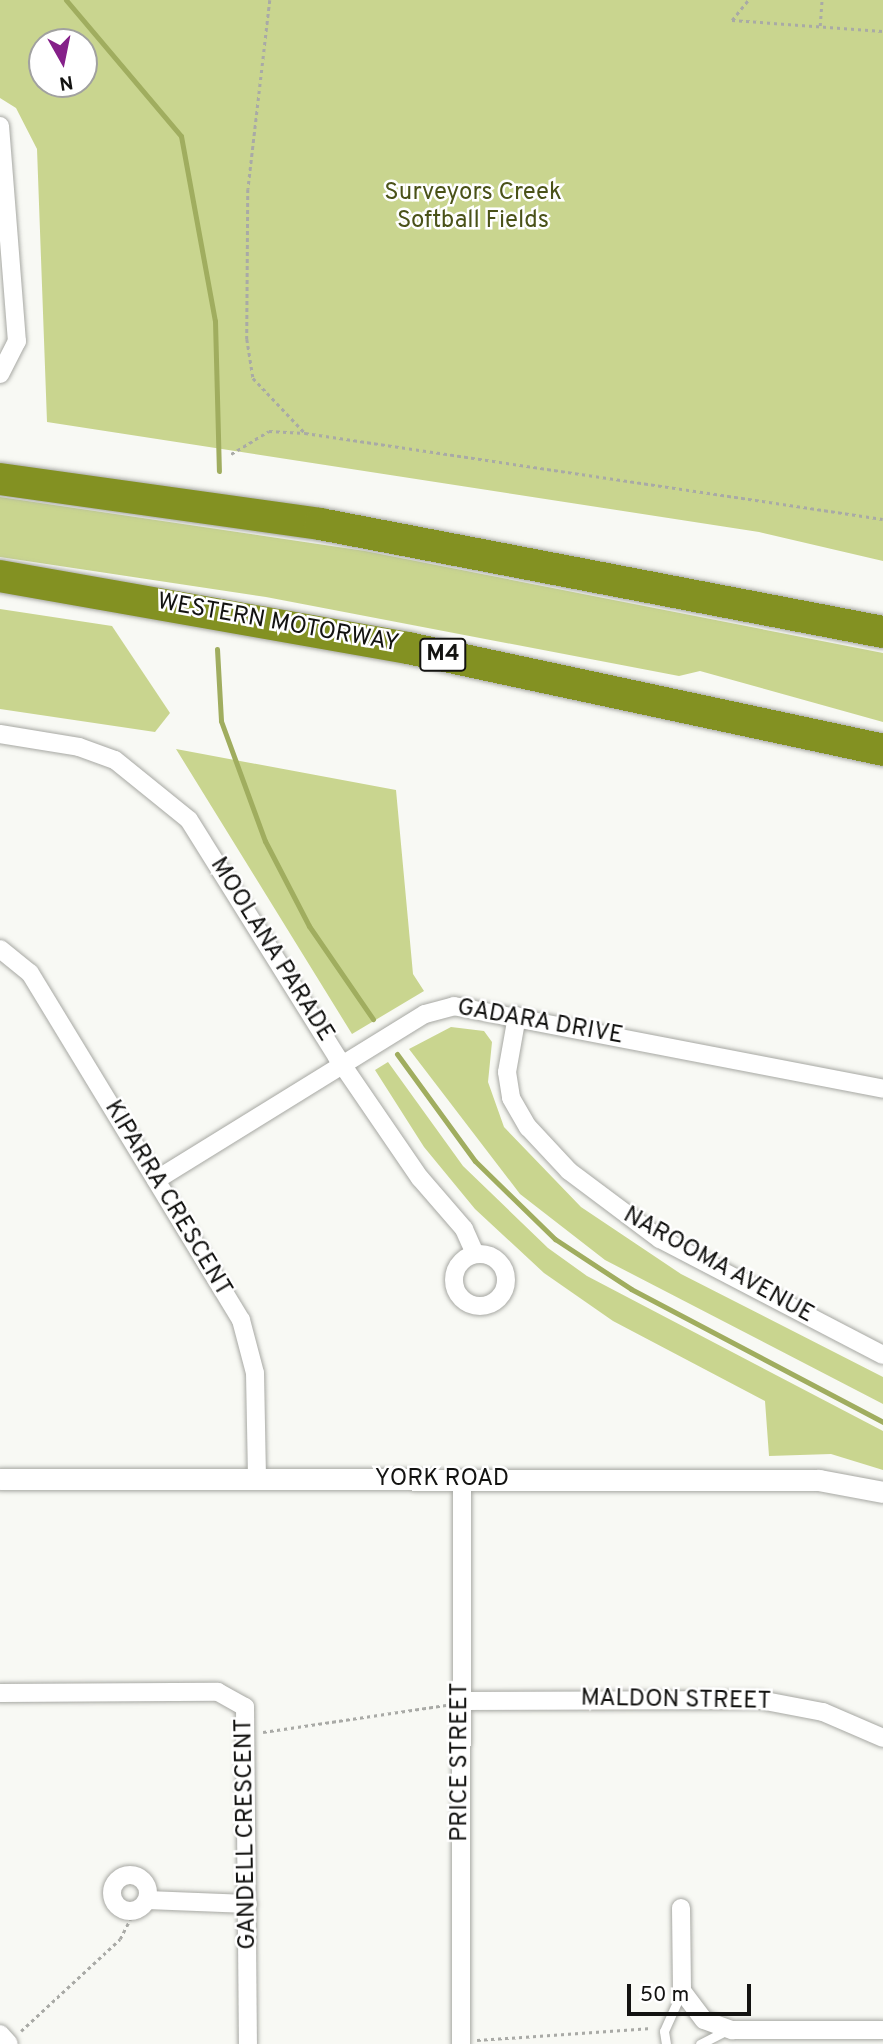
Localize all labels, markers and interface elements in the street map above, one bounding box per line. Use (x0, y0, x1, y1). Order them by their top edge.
north arrow (28, 28, 98, 98)
text: N (57, 69, 75, 95)
park label: Surveyors Creek Softball Fields (384, 180, 562, 236)
street label: WESTERN MOTORWAY (155, 589, 401, 659)
road number: M4 (418, 636, 467, 674)
street label: MOOLANA PARADE (202, 852, 340, 1048)
street label: GADARA DRIVE (454, 994, 626, 1052)
street label: KIPARRA CRESCENT (97, 1095, 237, 1303)
street label: NAROOMA AVENUE (617, 1201, 819, 1331)
street label: YORK ROAD (375, 1466, 509, 1494)
street label: PRICE STREET (447, 1682, 475, 1842)
street label: MALDON STREET (580, 1685, 772, 1717)
street label: GANDELL CRESCENT (231, 1718, 263, 1950)
scale bar (631, 1970, 755, 2014)
text: 50 m (640, 1982, 689, 2009)

